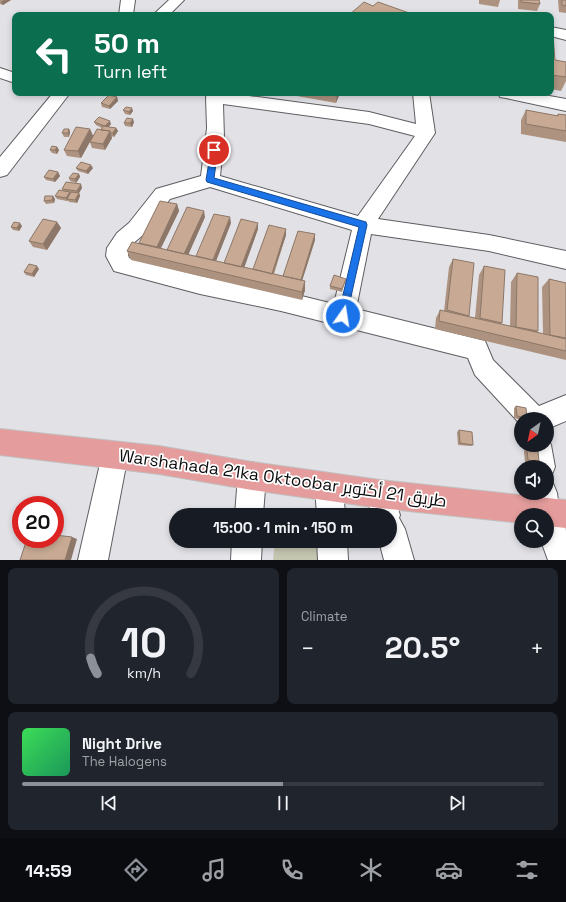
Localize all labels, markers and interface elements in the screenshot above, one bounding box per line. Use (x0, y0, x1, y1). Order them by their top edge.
text: 50 m (94, 25, 160, 61)
icon: left (28, 28, 80, 80)
text: Turn left (94, 60, 167, 83)
pin (197, 133, 231, 167)
icon: arrive (203, 139, 225, 161)
position arrow (322, 295, 364, 337)
north arrow (514, 412, 554, 452)
map controls (514, 412, 554, 548)
street label: Warshahada 21ka Oktoobar طريق 21 أكتوبر (118, 444, 448, 512)
button: sound (514, 460, 554, 500)
speed limit sign: 20 (12, 496, 64, 548)
button: search (514, 508, 554, 548)
text: 15:00 · 1 min · 150 m (213, 518, 353, 537)
text: Climate (301, 608, 347, 625)
text: 10 (121, 616, 166, 669)
text: 20.5° (385, 628, 460, 667)
text: − (301, 634, 315, 662)
text: + (530, 634, 544, 662)
text: km/h (126, 664, 161, 682)
text: Night Drive (82, 734, 162, 753)
text: The Halogens (82, 753, 167, 770)
icon: previous (98, 792, 120, 814)
icon: pause (272, 792, 294, 814)
icon: next (446, 792, 468, 814)
icon: directions (122, 856, 150, 884)
icon: music (200, 856, 228, 884)
icon: phone (278, 856, 306, 884)
icon: climate (357, 856, 385, 884)
icon: car (435, 856, 463, 884)
icon: filters (513, 856, 541, 884)
text: 14:59 (25, 859, 72, 882)

